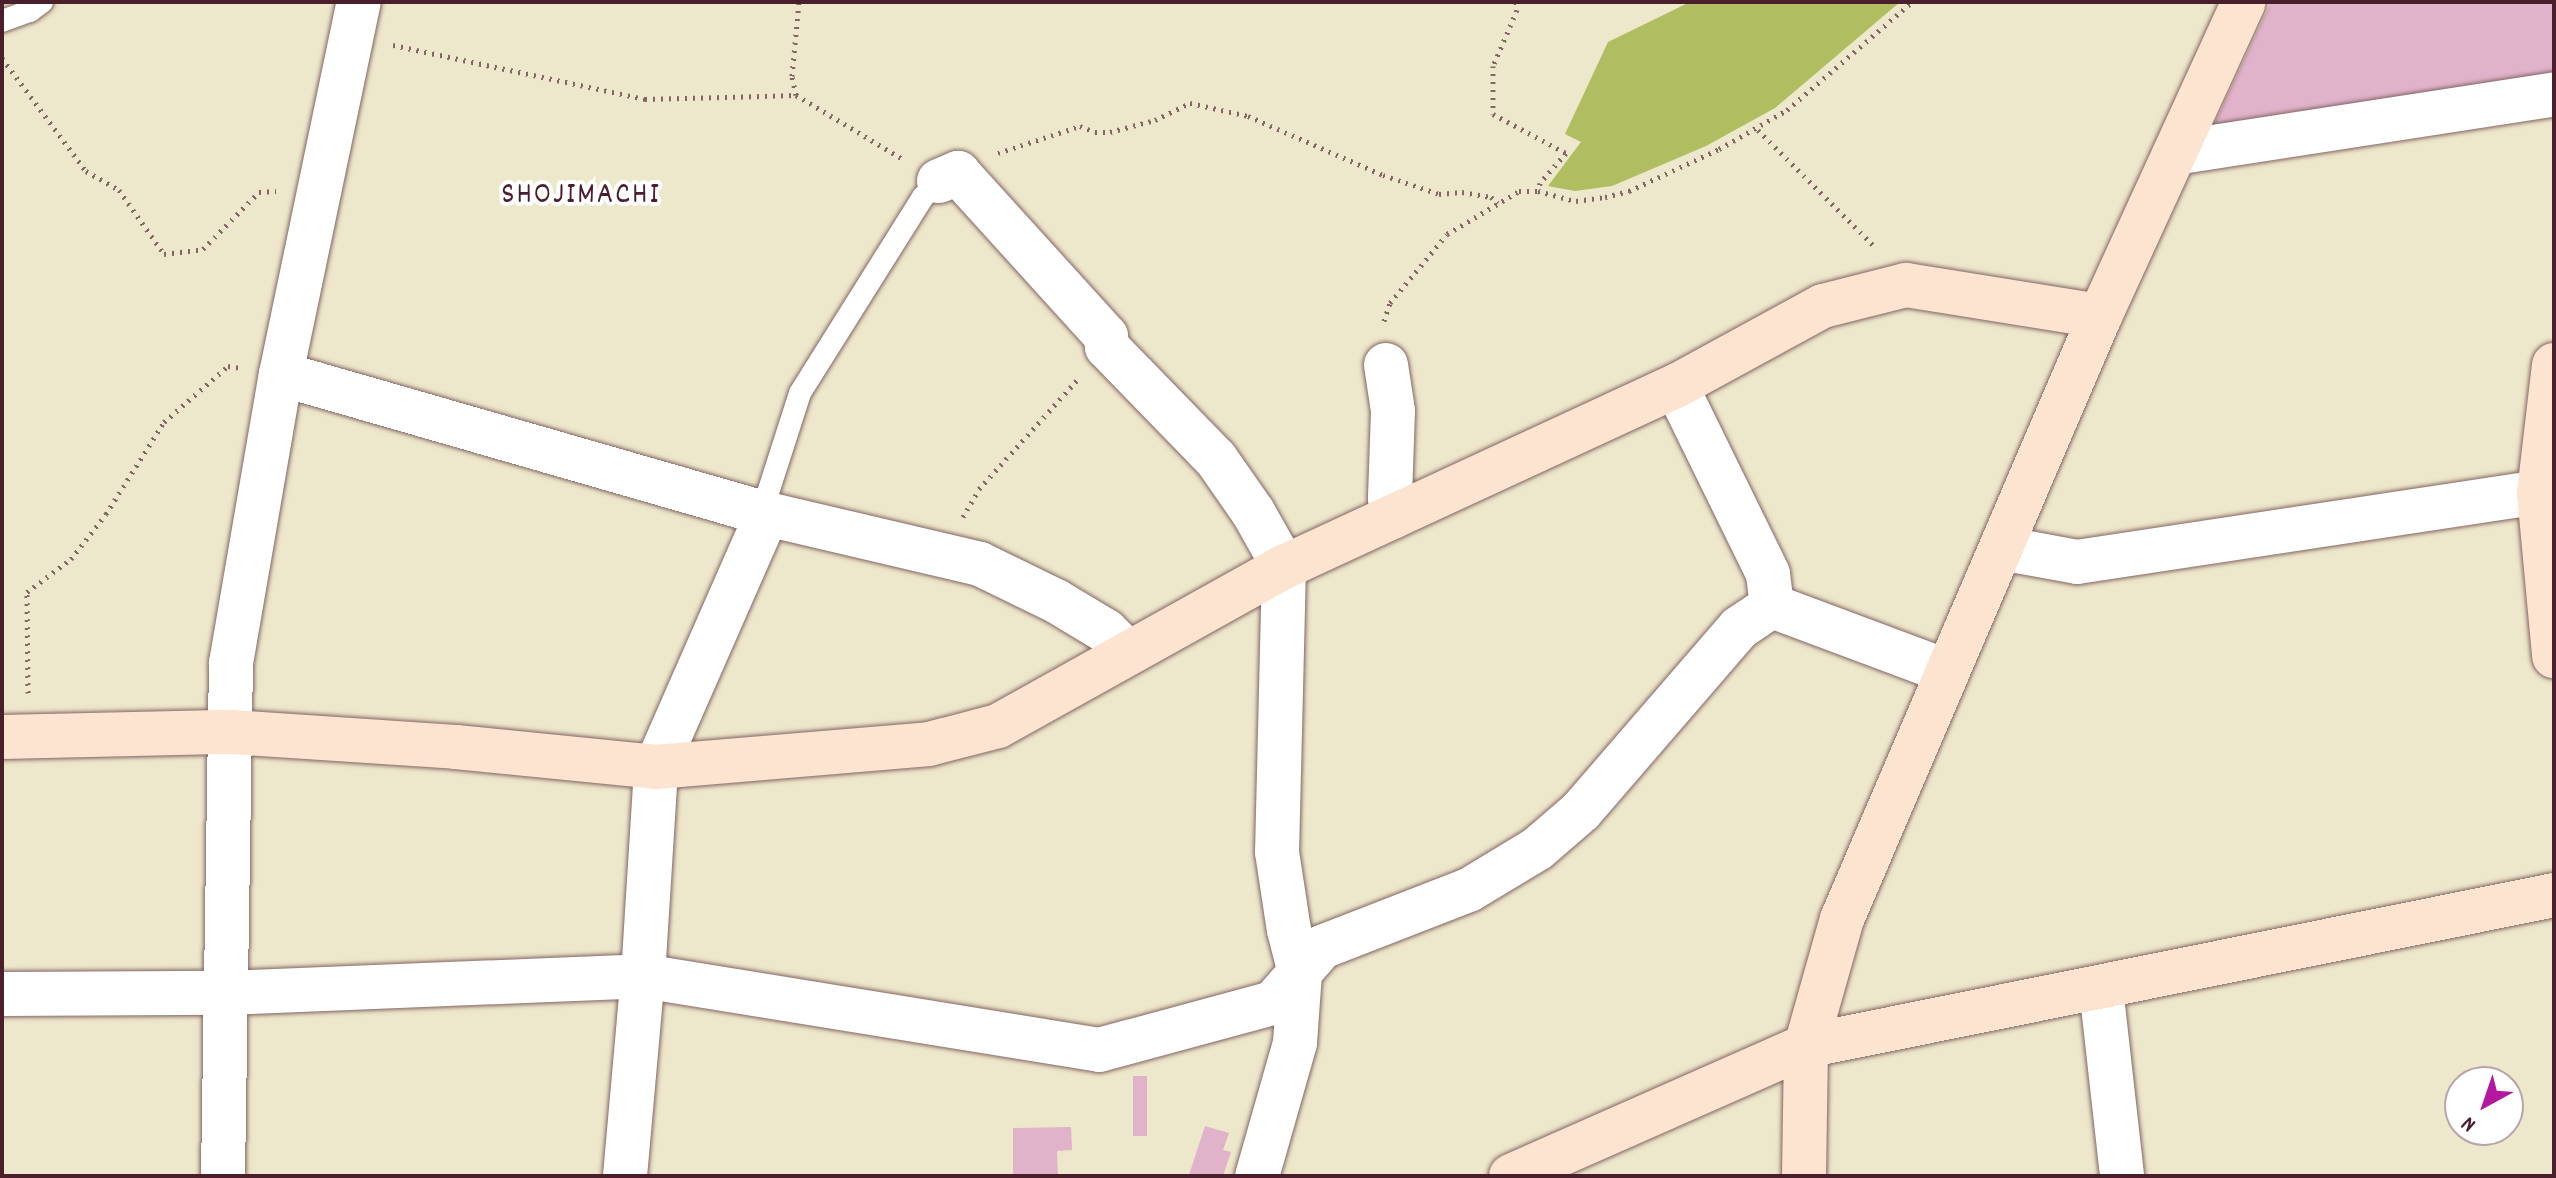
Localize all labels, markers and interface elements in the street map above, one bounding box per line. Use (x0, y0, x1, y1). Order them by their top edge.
district label: SHOJIMACHI (501, 179, 661, 215)
north arrow (2444, 1066, 2524, 1146)
text: N (2455, 1108, 2484, 1139)

